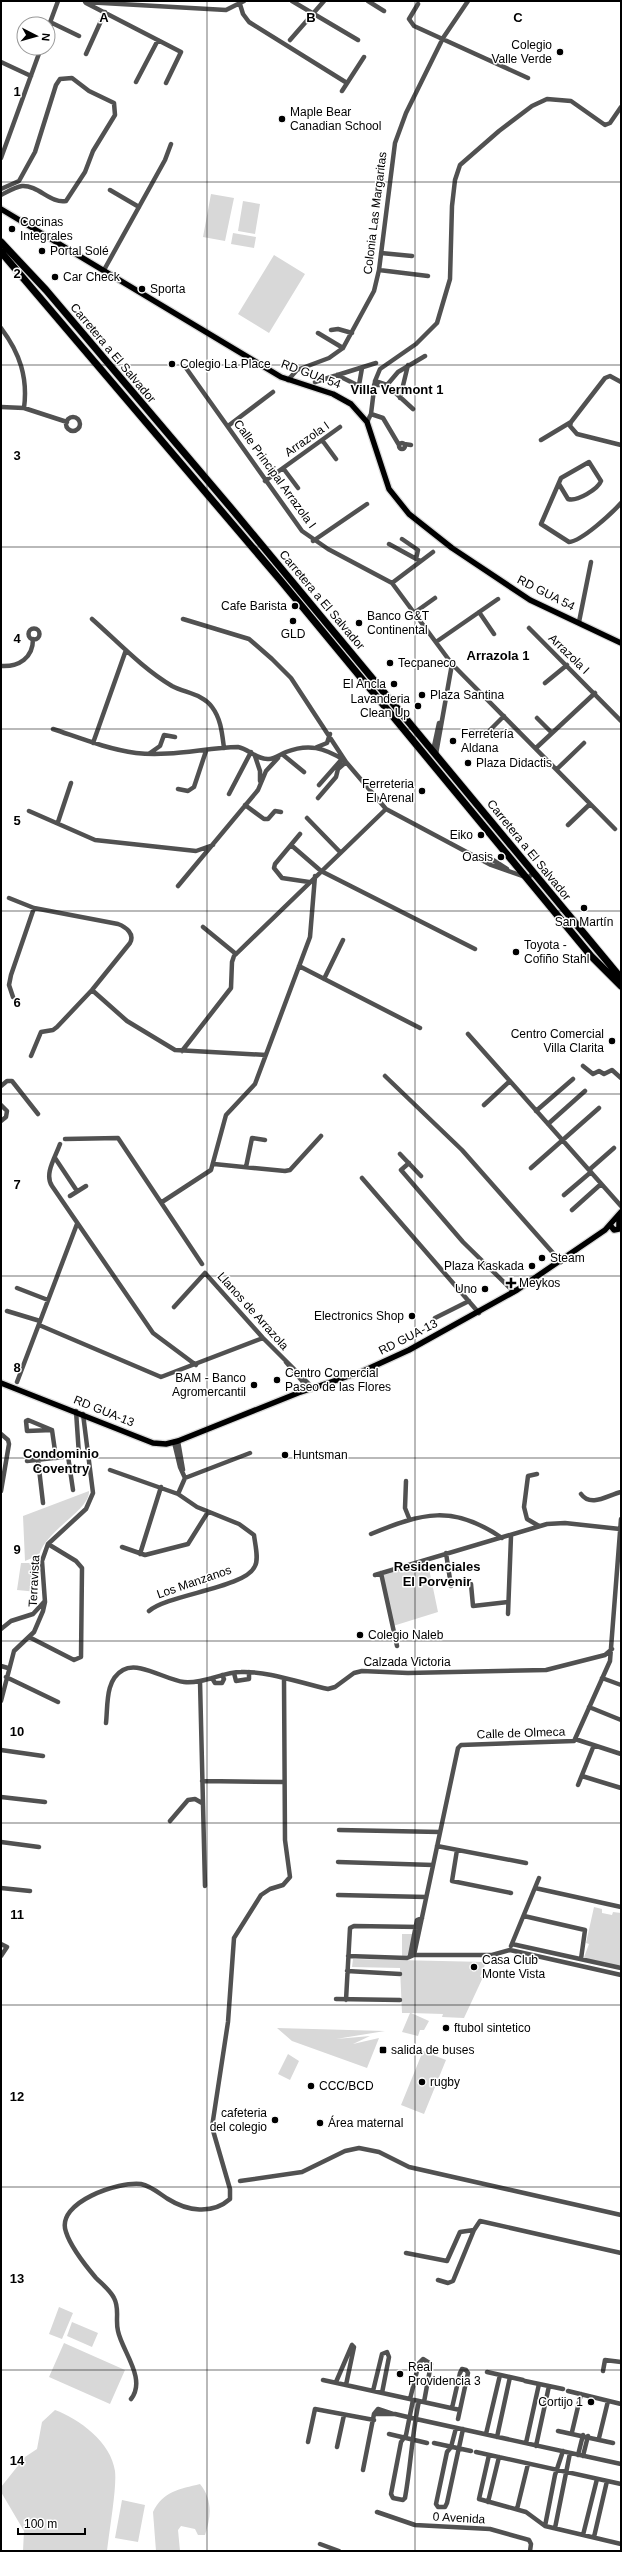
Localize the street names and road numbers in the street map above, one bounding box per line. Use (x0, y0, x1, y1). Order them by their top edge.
street label: Colonia Las Margaritas (361, 151, 389, 275)
street label: Carretera a El Salvador (67, 300, 159, 406)
street label: RD GUA 54 (279, 357, 343, 391)
street label: Calle Principal Arrazola I (231, 417, 319, 531)
street label: Arrazola I (282, 419, 332, 459)
street label: Carretera a El Salvador (276, 547, 368, 653)
street label: RD GUA 54 (515, 573, 577, 614)
street label: Arrazola I (546, 631, 592, 677)
street label: Carretera a El Salvador (484, 797, 574, 903)
street label: Llanos de Arrazola (215, 1269, 292, 1353)
street label: RD GUA-13 (376, 1316, 440, 1358)
street label: RD GUA-13 (72, 1393, 137, 1430)
street label: Terravista (26, 1554, 42, 1607)
street label: Los Manzanos (155, 1563, 233, 1601)
street label: Calzada Victoria (363, 1655, 451, 1669)
street label: Calle de Olmeca (476, 1724, 566, 1742)
street label: 0 Avenida (432, 2510, 486, 2526)

